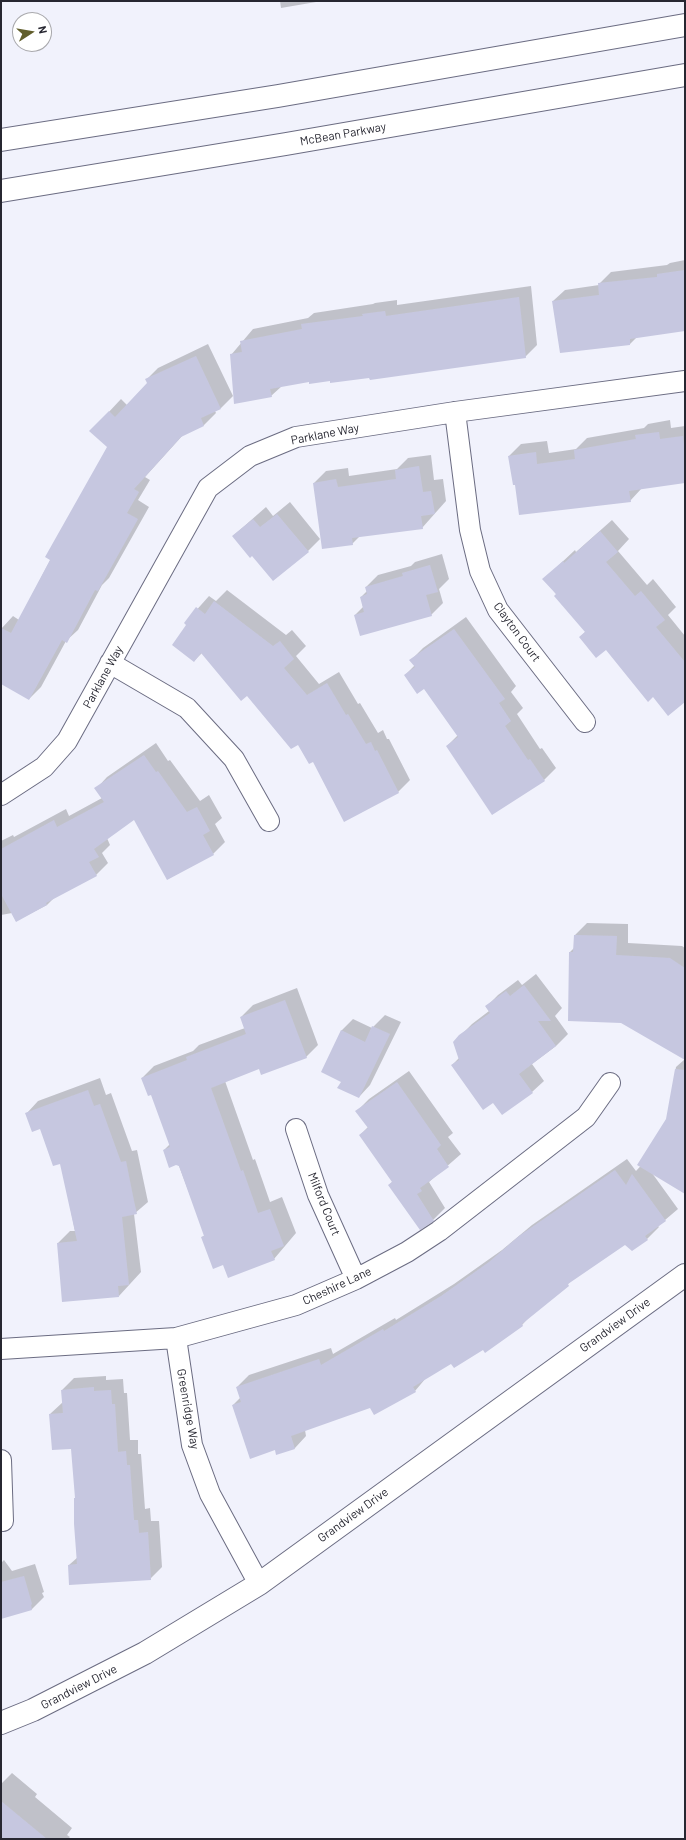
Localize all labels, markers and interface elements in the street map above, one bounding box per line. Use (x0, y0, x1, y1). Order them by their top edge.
north arrow (12, 12, 52, 52)
text: N (36, 25, 50, 35)
street label: McBean Parkway (299, 119, 387, 149)
street label: Parklane Way (290, 420, 360, 448)
street label: Clayton Court (490, 599, 544, 665)
street label: Parklane Way (80, 643, 126, 711)
street label: Milford Court (305, 1170, 343, 1238)
street label: Cheshire Lane (300, 1264, 374, 1308)
street label: Grandview Drive (577, 1295, 653, 1355)
street label: Greenridge Way (174, 1368, 202, 1450)
street label: Grandview Drive (315, 1485, 391, 1545)
street label: Grandview Drive (39, 1662, 119, 1712)

